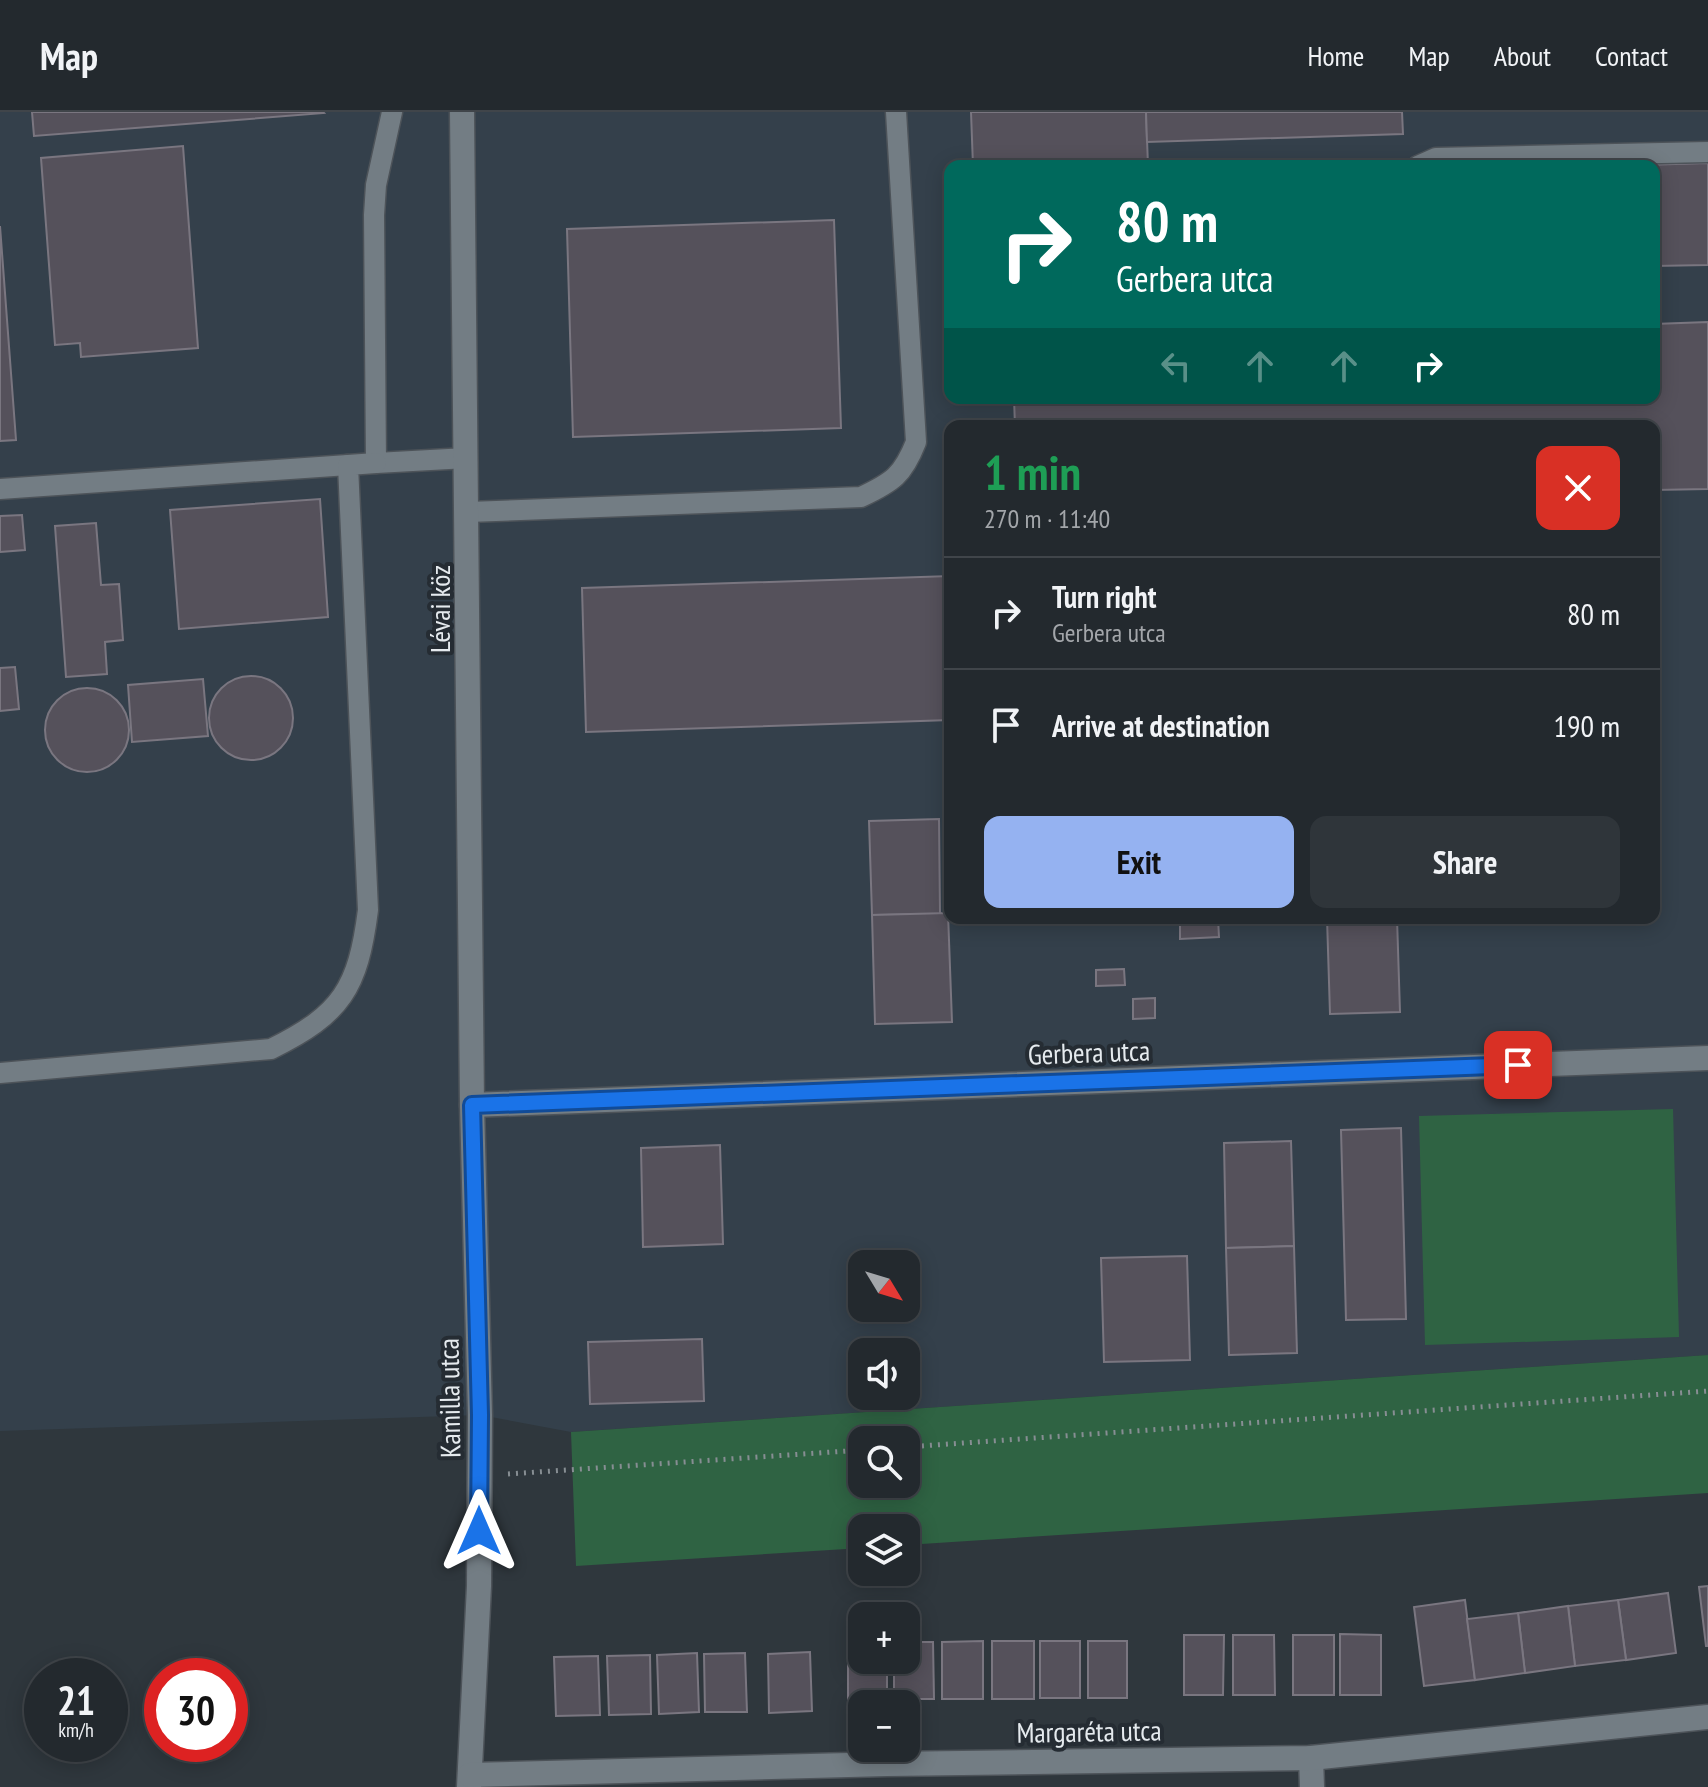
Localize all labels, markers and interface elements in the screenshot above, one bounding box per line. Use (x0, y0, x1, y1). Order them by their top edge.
text: Map (40, 31, 98, 80)
text: Home (1308, 37, 1364, 74)
text: Map (1408, 37, 1450, 74)
text: About (1494, 37, 1551, 74)
text: Contact (1595, 37, 1668, 74)
text: 80 m (1116, 185, 1218, 257)
icon: right (984, 192, 1088, 296)
text: Gerbera utca (1116, 255, 1273, 302)
icon: left (1154, 344, 1198, 388)
icon: ahead (1238, 344, 1282, 388)
icon: ahead (1322, 344, 1366, 388)
icon: right (1406, 344, 1450, 388)
text: 1 min (984, 441, 1081, 503)
button: close (1536, 446, 1620, 530)
text: 270 m · 11:40 (984, 502, 1110, 535)
street label: Lévai köz (421, 565, 458, 653)
text: Turn right (1052, 577, 1156, 616)
icon: right (984, 591, 1028, 635)
text: 80 m (1567, 594, 1620, 633)
text: Gerbera utca (1052, 616, 1166, 649)
icon: arrive (984, 703, 1028, 747)
text: Arrive at destination (1052, 706, 1270, 745)
text: 190 m (1554, 706, 1620, 745)
button: Exit (984, 816, 1294, 908)
button: Share (1310, 816, 1620, 908)
street label: Gerbera utca (1027, 1031, 1151, 1073)
pin (1484, 1031, 1552, 1099)
icon: arrive (1496, 1043, 1540, 1087)
north arrow (848, 1250, 920, 1322)
map controls (848, 1250, 920, 1762)
street label: Kamilla utca (429, 1338, 469, 1458)
button: sound (848, 1338, 920, 1410)
button: search (848, 1426, 920, 1498)
position arrow (437, 1489, 521, 1573)
button: layers (848, 1514, 920, 1586)
button: + (848, 1602, 920, 1674)
speed limit sign: 30 (144, 1658, 248, 1762)
text: 21 (57, 1674, 95, 1726)
button: − (848, 1690, 920, 1762)
street label: Margaréta utca (1016, 1711, 1162, 1751)
text: km/h (58, 1717, 94, 1743)

